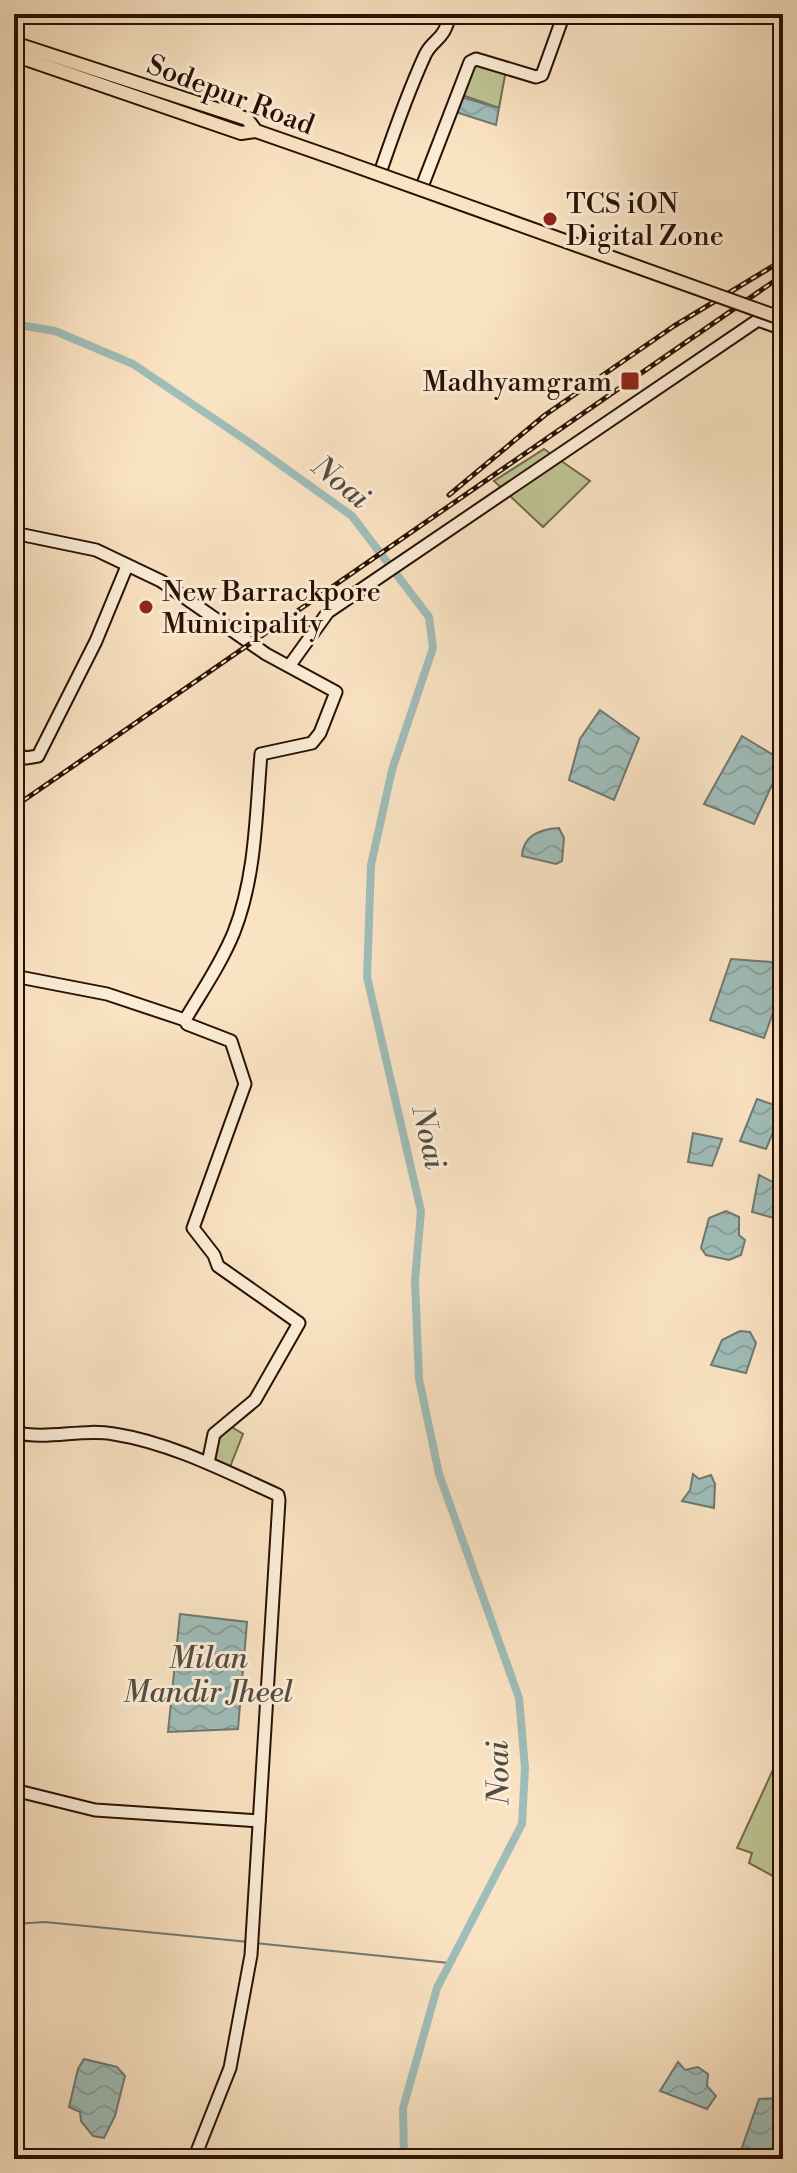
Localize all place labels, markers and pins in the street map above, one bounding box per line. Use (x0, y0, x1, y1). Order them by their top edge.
place label: TCS iON Digital Zone (566, 187, 724, 254)
marker: TCS iON Digital Zone (541, 210, 559, 228)
place label: Madhyamgram (423, 365, 612, 400)
marker: Madhyamgram (619, 370, 641, 392)
place label: New Barrackpore Municipality (162, 575, 381, 642)
marker: New Barrackpore Municipality (137, 598, 155, 616)

